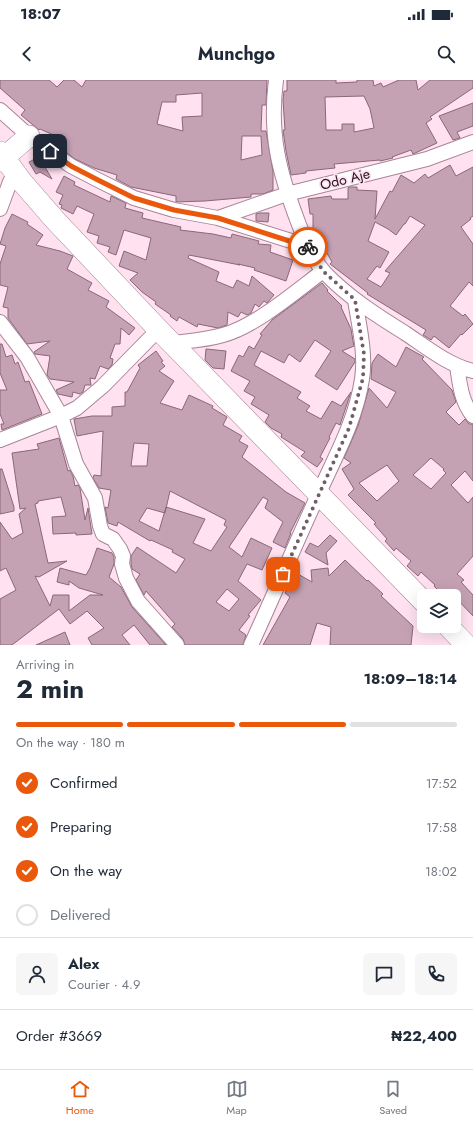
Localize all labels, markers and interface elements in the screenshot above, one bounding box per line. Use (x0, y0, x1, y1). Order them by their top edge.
text: 18:07 (20, 3, 61, 25)
text: Munchgo (198, 41, 275, 67)
icon: back (16, 43, 38, 65)
icon: search (435, 43, 457, 65)
pin (33, 134, 67, 168)
icon: home (39, 140, 61, 162)
street label: Odo Aje (318, 163, 372, 195)
courier (288, 227, 328, 267)
icon: bike (297, 236, 319, 258)
pin (266, 557, 300, 591)
icon: bag (272, 563, 294, 585)
map controls (417, 589, 461, 633)
button: layers (417, 589, 461, 633)
text: Arriving in (16, 655, 74, 674)
text: 18:09–18:14 (363, 668, 457, 690)
text: 2 min (16, 670, 84, 708)
text: On the way · 180 m (16, 733, 125, 752)
icon: check (16, 772, 38, 794)
text: Confirmed (50, 772, 118, 794)
text: 17:52 (426, 774, 457, 793)
icon: check (16, 816, 38, 838)
text: Preparing (50, 816, 112, 838)
text: 17:58 (426, 818, 457, 837)
icon: check (16, 860, 38, 882)
text: On the way (50, 860, 122, 882)
text: 18:02 (425, 862, 457, 881)
text: Delivered (50, 904, 111, 926)
button: person (16, 953, 58, 995)
text: Alex (68, 953, 99, 975)
button: chat (363, 953, 405, 995)
button: phone (415, 953, 457, 995)
text: Courier · 4.9 (68, 975, 141, 994)
text: Order #3669 (16, 1025, 102, 1047)
text: ₦22,400 (391, 1025, 457, 1047)
tab: Home (66, 1078, 94, 1118)
tab: Map (226, 1078, 248, 1118)
tab: Saved (379, 1078, 407, 1118)

